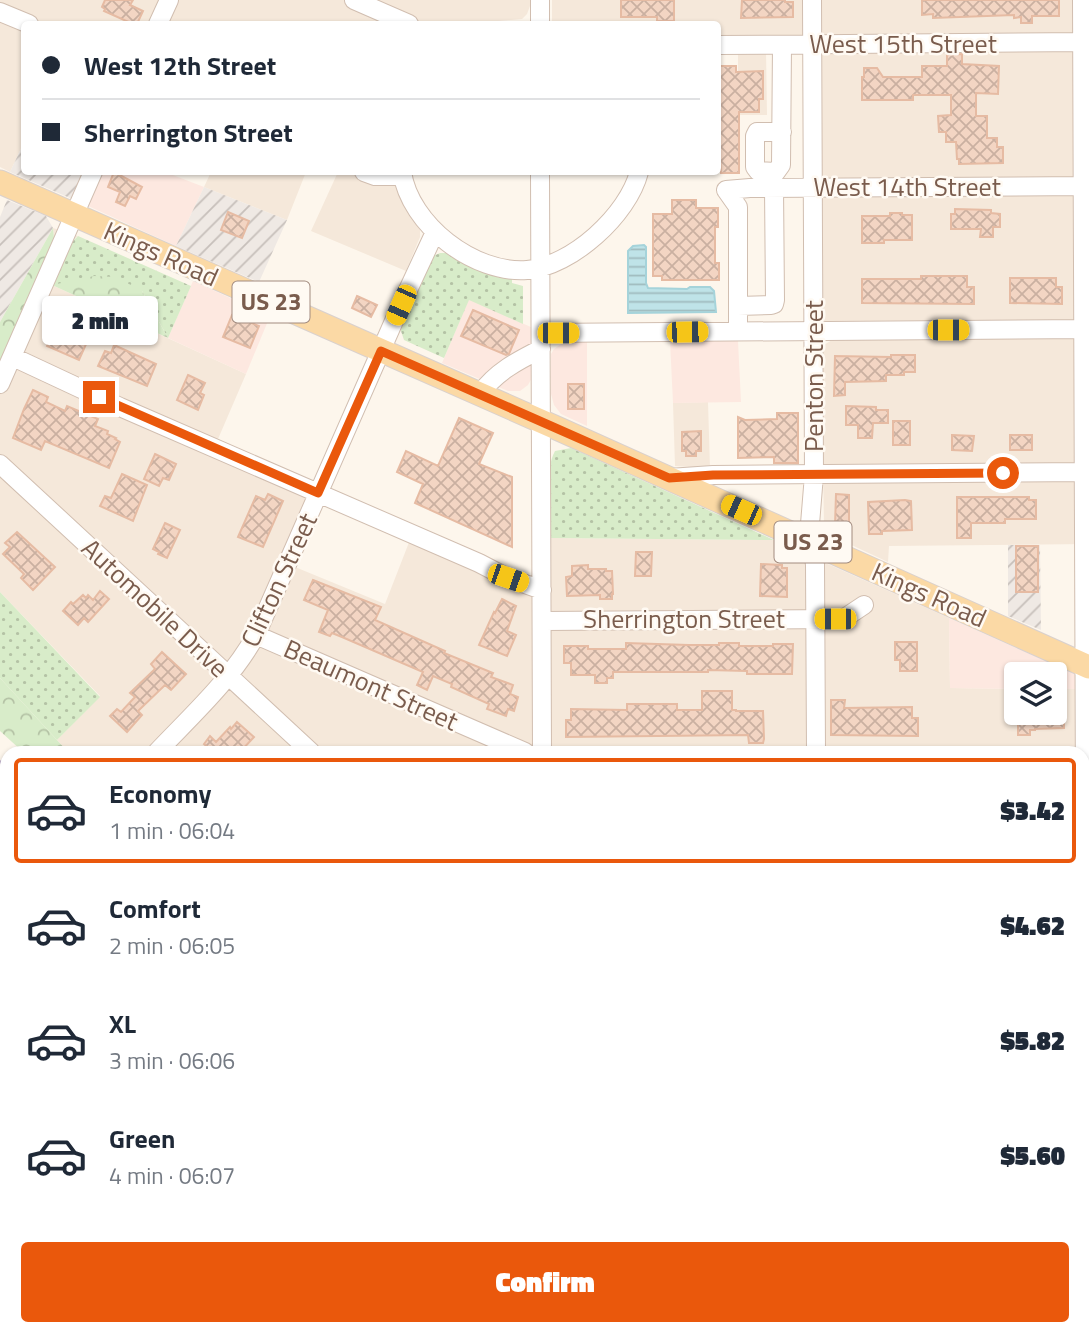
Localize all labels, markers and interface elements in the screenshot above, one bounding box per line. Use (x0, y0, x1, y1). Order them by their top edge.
street label: West 15th Street (809, 24, 997, 63)
text: West 12th Street (84, 46, 276, 85)
text: Sherrington Street (84, 113, 293, 152)
street label: West 14th Street (813, 167, 1001, 206)
street label: Kings Road (98, 211, 225, 296)
road number: US 23 (232, 282, 310, 323)
car (383, 282, 420, 328)
callout: 2 min (41, 296, 157, 344)
street label: Penton Street (794, 300, 833, 452)
text: 2 min (71, 303, 129, 338)
car (928, 320, 970, 341)
car (666, 321, 709, 343)
car (538, 323, 580, 344)
route end (83, 381, 115, 413)
route start (987, 457, 1019, 489)
car (718, 492, 765, 528)
street label: Clifton Street (230, 506, 327, 653)
road number: US 23 (774, 522, 852, 562)
street label: Automobile Drive (73, 529, 238, 686)
street label: Kings Road (866, 552, 993, 637)
car (485, 561, 532, 595)
street label: Sherrington Street (583, 599, 785, 638)
car (815, 609, 857, 630)
street label: Beaumont Street (278, 629, 465, 740)
map controls (1004, 662, 1067, 725)
button: layers (1004, 662, 1067, 725)
text: Economy (109, 774, 211, 813)
icon: car (25, 779, 88, 842)
text: $3.42 (1000, 791, 1065, 830)
text: 1 min · 06:04 (109, 813, 235, 848)
text: Comfort (109, 889, 201, 928)
icon: car (25, 894, 88, 957)
text: $4.62 (1000, 906, 1065, 945)
text: 2 min · 06:05 (109, 928, 235, 963)
text: XL (109, 1004, 136, 1043)
icon: car (25, 1009, 88, 1072)
text: $5.82 (1000, 1021, 1065, 1060)
text: 3 min · 06:06 (109, 1043, 235, 1078)
text: Green (109, 1119, 175, 1158)
icon: car (25, 1124, 88, 1187)
text: $5.60 (1000, 1136, 1065, 1175)
text: 4 min · 06:07 (109, 1158, 235, 1193)
button: Confirm (21, 1242, 1069, 1322)

